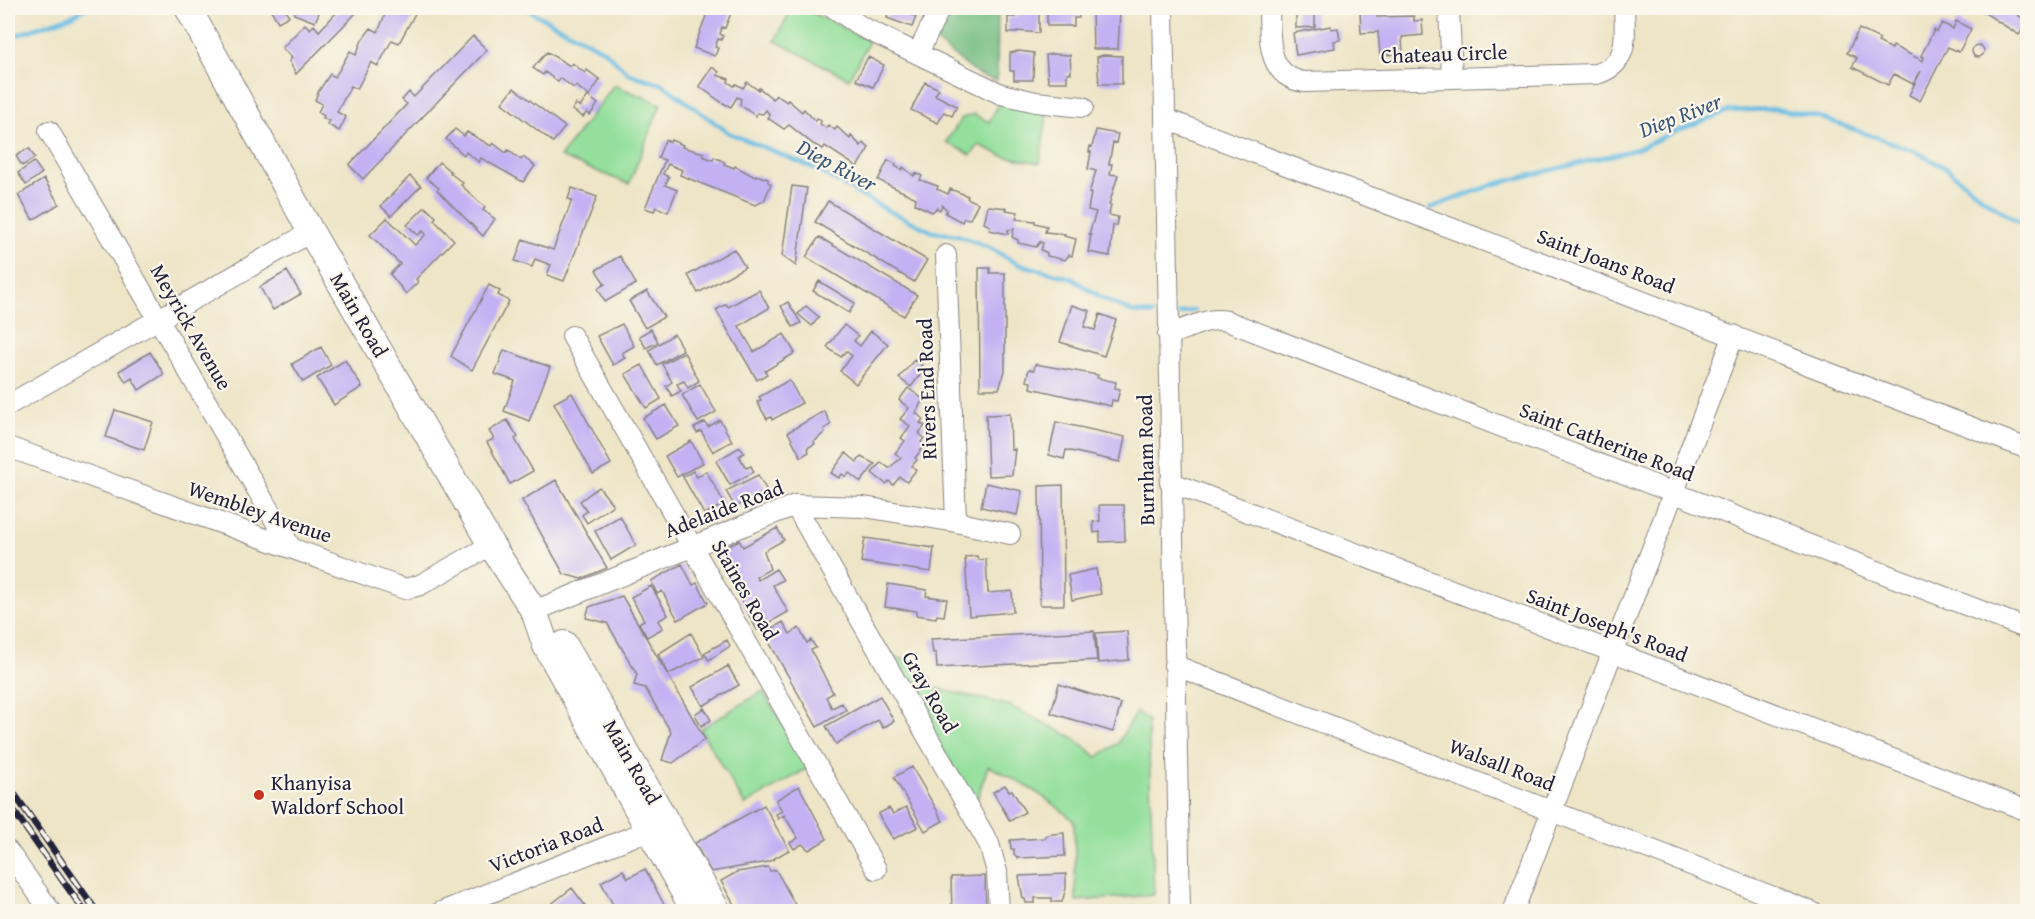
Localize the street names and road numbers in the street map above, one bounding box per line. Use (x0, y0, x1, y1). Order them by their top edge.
street label: Chateau Circle (1380, 36, 1508, 71)
street label: Saint Joans Road (1533, 220, 1681, 301)
street label: Meyrick Avenue (143, 258, 240, 396)
street label: Main Road (323, 267, 397, 364)
street label: Rivers End Road (909, 317, 944, 460)
street label: Burnham Road (1129, 393, 1162, 526)
street label: Saint Catherine Road (1515, 394, 1700, 489)
street label: Adelaide Road (660, 471, 789, 545)
street label: Wembley Avenue (184, 472, 336, 551)
street label: Staines Road (704, 533, 787, 647)
street label: Saint Joseph's Road (1522, 579, 1693, 670)
street label: Gray Road (895, 645, 967, 739)
street label: Main Road (596, 714, 670, 811)
street label: Walsall Road (1445, 730, 1561, 799)
street label: Victoria Road (484, 808, 608, 881)

